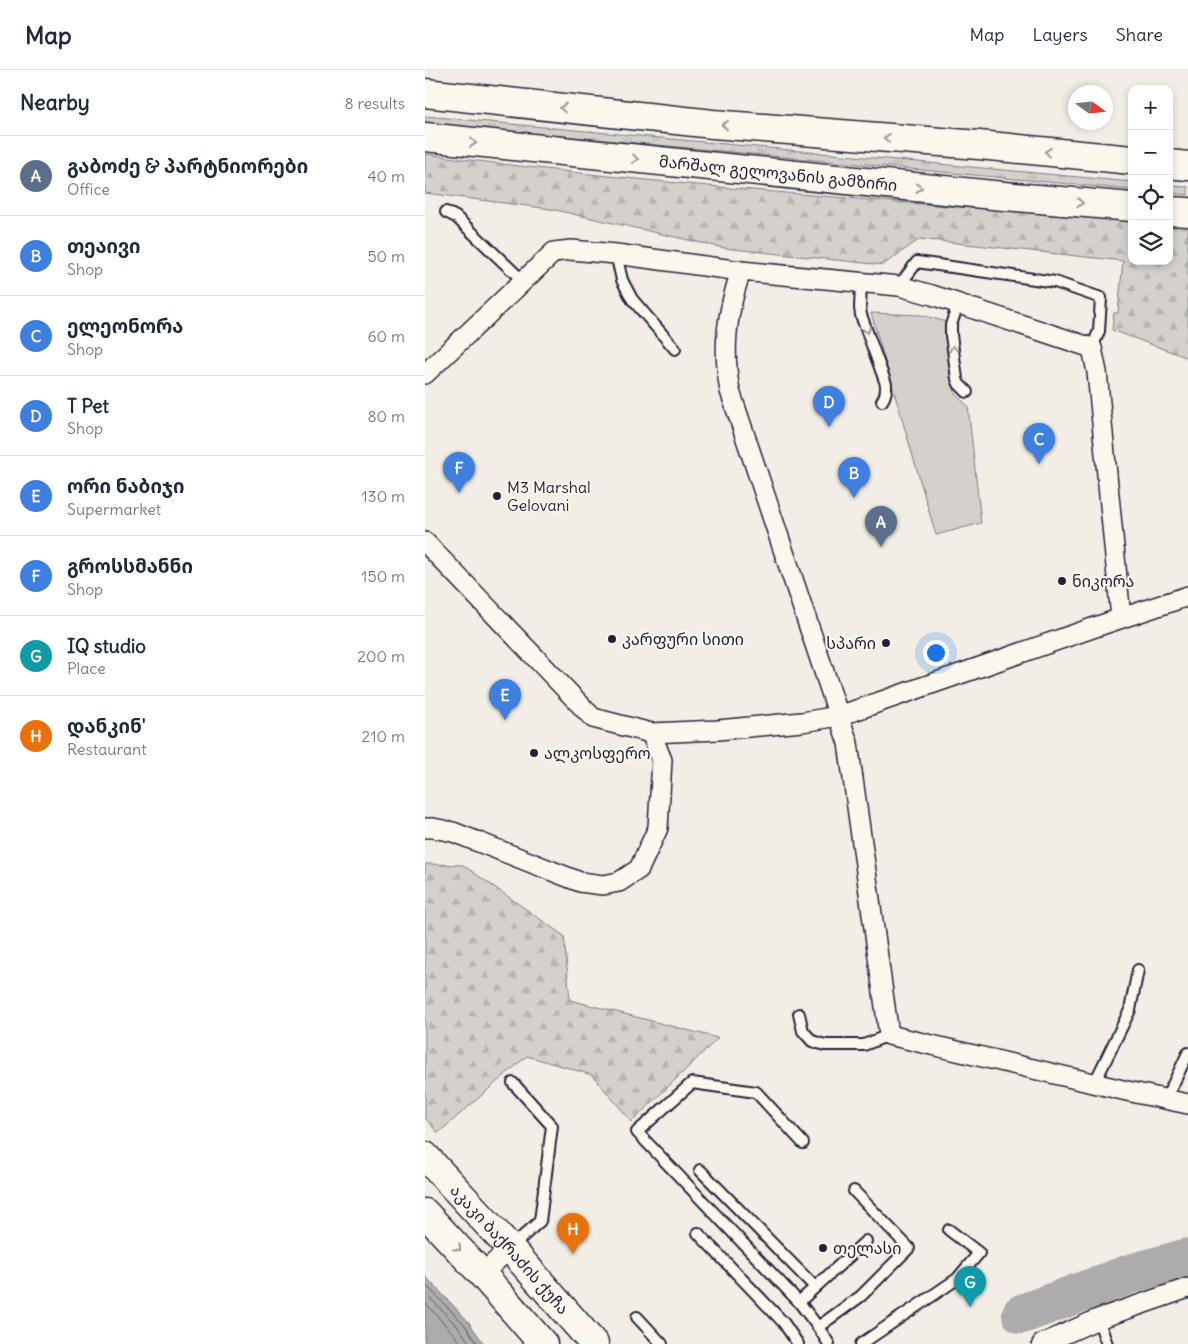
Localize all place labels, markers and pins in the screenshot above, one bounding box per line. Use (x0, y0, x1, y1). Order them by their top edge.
pin: D (813, 386, 845, 427)
pin: C (1023, 423, 1055, 464)
pin: F (443, 452, 475, 493)
pin: B (838, 457, 870, 498)
place label: M3 Marshal Gelovani (507, 477, 591, 515)
marker: M3 Marshal Gelovani (491, 490, 503, 502)
pin: A (865, 506, 897, 547)
place label: ნიკორა (1072, 571, 1134, 591)
marker: ნიკორა (1056, 575, 1068, 587)
place label: კარფური სითი (622, 629, 744, 649)
marker: კარფური სითი (606, 633, 618, 645)
place label: სპარი (826, 633, 876, 653)
marker: სპარი (880, 637, 892, 649)
pin: E (489, 679, 521, 720)
place label: ალკოსფერო (544, 743, 651, 764)
marker: ალკოსფერო (528, 747, 540, 759)
pin: H (557, 1213, 589, 1254)
place label: თელასი (833, 1238, 901, 1259)
marker: თელასი (817, 1242, 829, 1254)
pin: G (954, 1266, 986, 1307)

